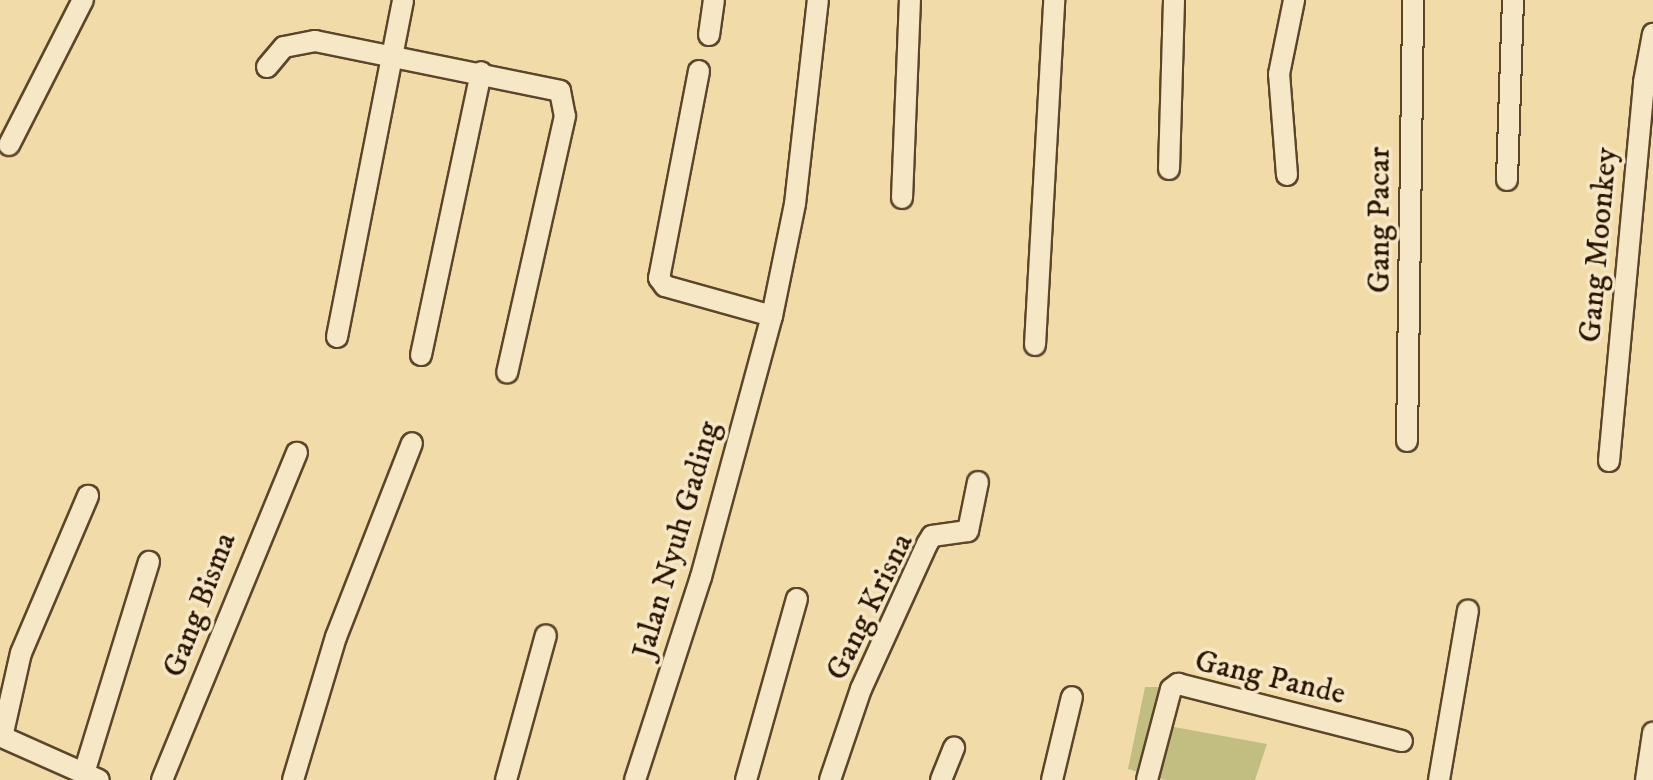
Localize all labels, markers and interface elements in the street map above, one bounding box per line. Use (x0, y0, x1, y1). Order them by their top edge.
street label: Gang Moonkey (1571, 146, 1627, 344)
street label: Gang Pacar (1361, 147, 1399, 293)
street label: Jalan Nyuh Gading (625, 417, 729, 663)
street label: Gang Bisma (155, 527, 245, 683)
street label: Gang Krisna (818, 527, 922, 687)
street label: Gang Pande (1191, 642, 1349, 714)

